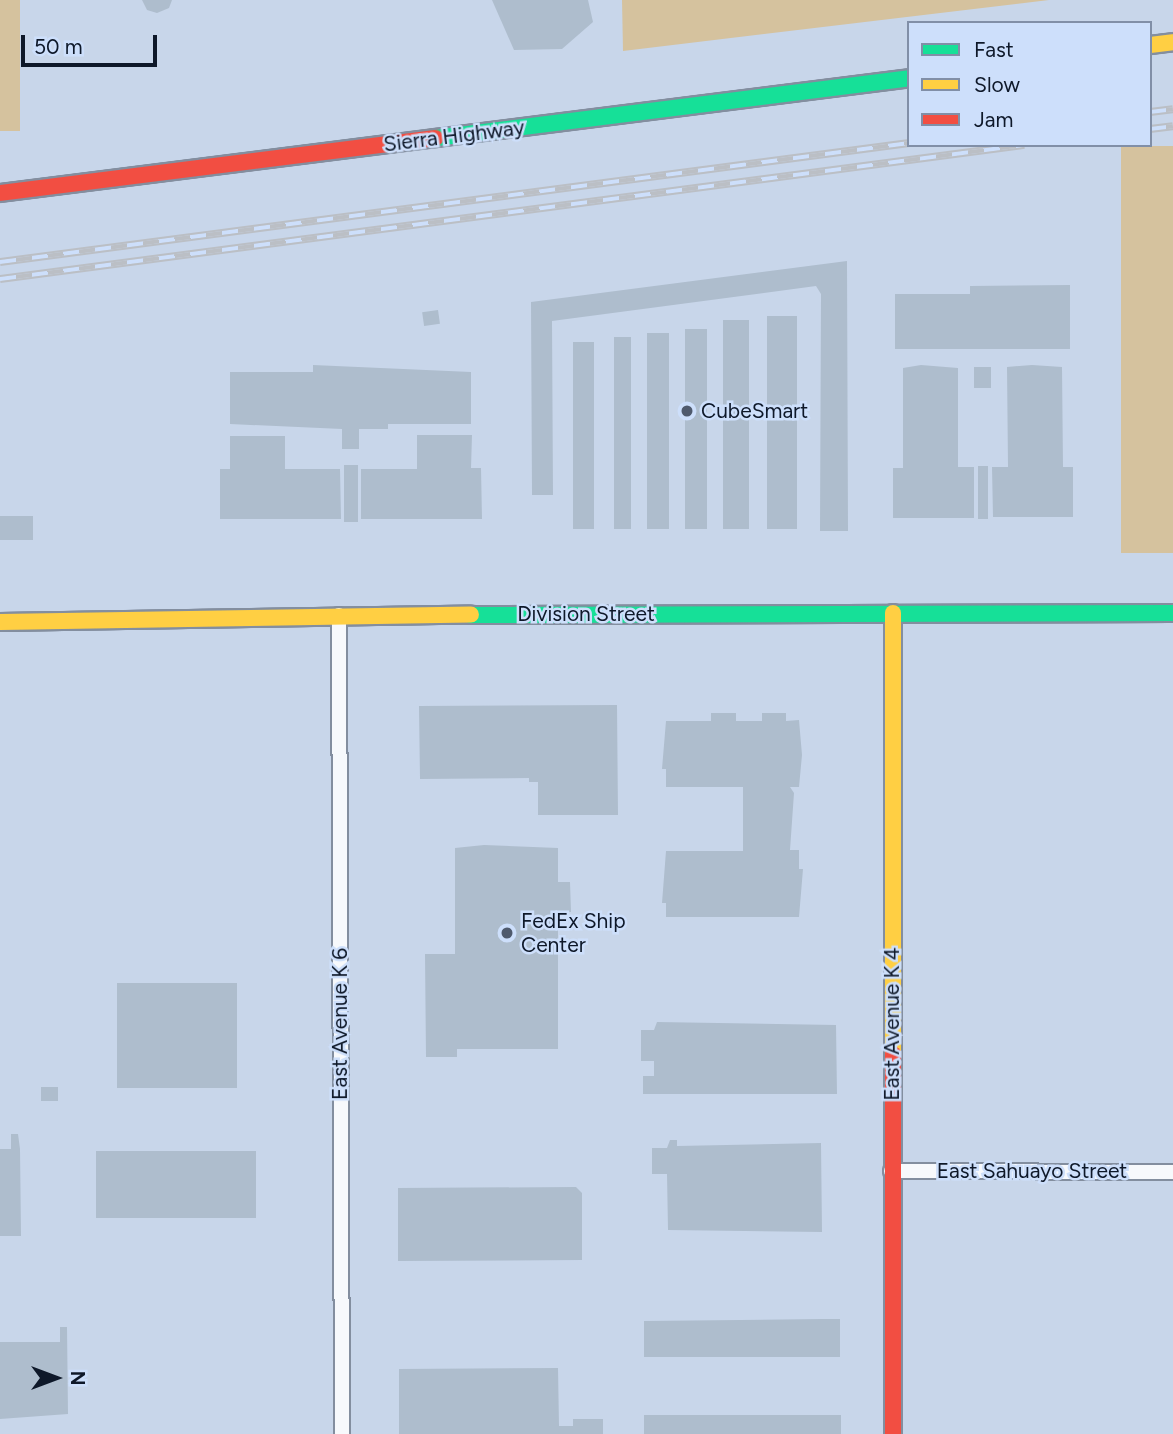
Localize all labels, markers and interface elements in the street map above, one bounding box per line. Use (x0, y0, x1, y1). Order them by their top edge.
scale bar (24, 21, 161, 65)
legend (907, 21, 1152, 147)
text: 50 m (34, 34, 83, 59)
text: Fast (974, 37, 1014, 62)
text: Slow (974, 72, 1020, 97)
text: Jam (974, 107, 1013, 132)
street label: Sierra Highway (382, 115, 526, 157)
place label: CubeSmart (701, 398, 808, 424)
marker: CubeSmart (679, 403, 695, 419)
street label: Division Street (517, 601, 655, 627)
place label: FedEx Ship Center (521, 908, 626, 958)
marker: FedEx Ship Center (499, 925, 515, 941)
street label: East Avenue K 4 (879, 947, 905, 1101)
street label: East Avenue K 6 (327, 948, 353, 1100)
street label: East Sahuayo Street (937, 1158, 1127, 1184)
north arrow (21, 1343, 91, 1413)
text: N (66, 1371, 89, 1385)

